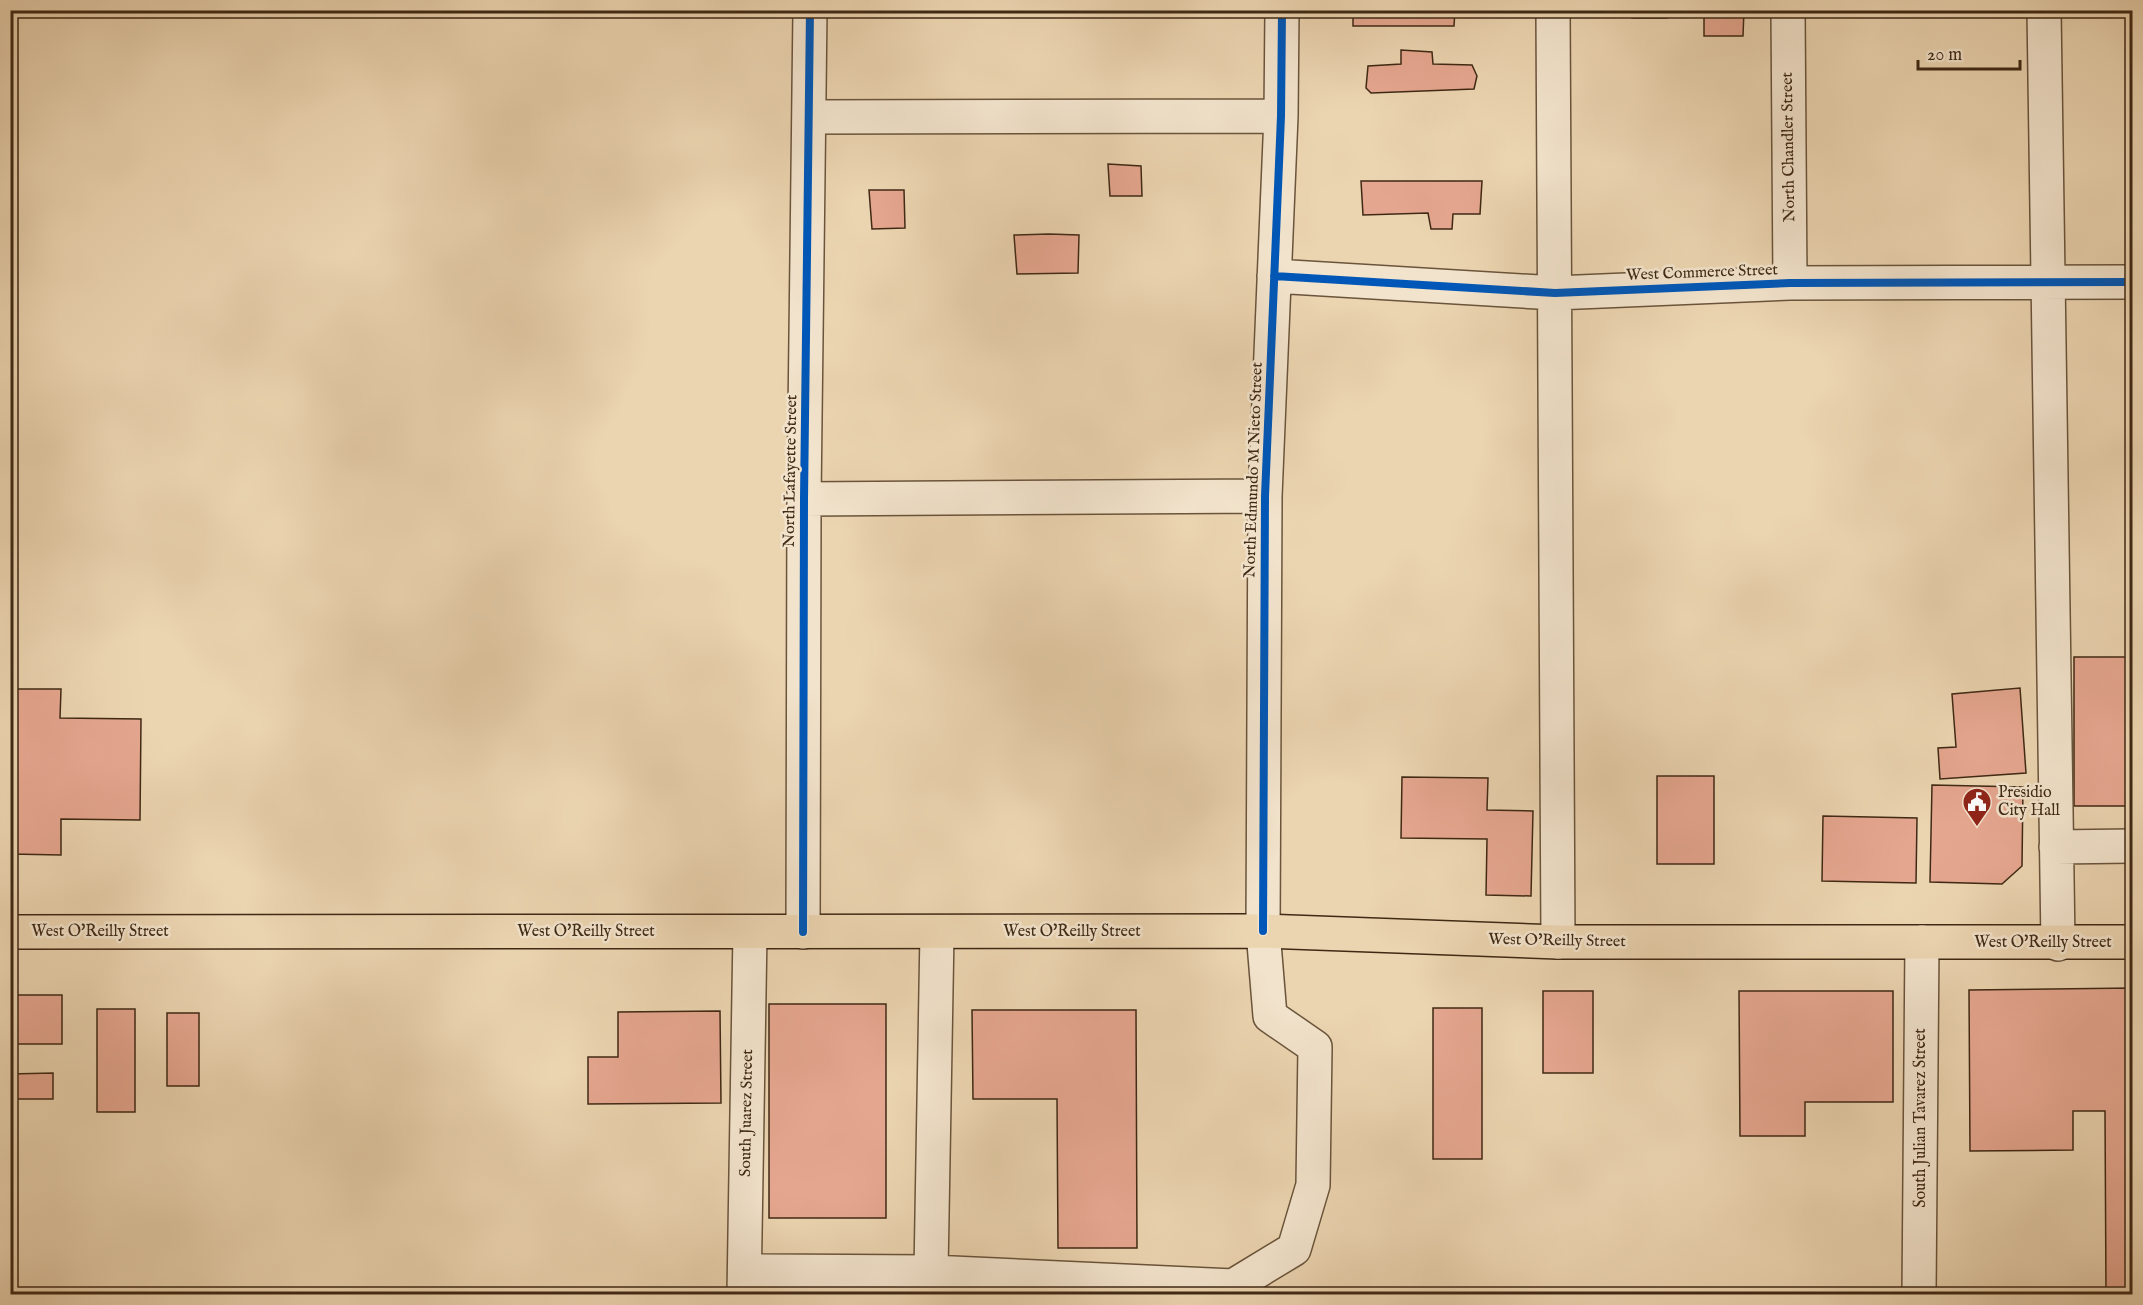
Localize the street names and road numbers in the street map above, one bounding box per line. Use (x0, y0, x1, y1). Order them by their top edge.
street label: North Chandler Street (1778, 71, 1800, 222)
street label: West Commerce Street (1626, 260, 1779, 286)
street label: North Edmundo M Nieto Street (1240, 361, 1268, 578)
street label: North Lafayette Street (780, 394, 802, 548)
street label: West O'Reilly Street (31, 922, 169, 942)
street label: West O'Reilly Street (517, 922, 655, 942)
street label: West O'Reilly Street (1003, 922, 1141, 942)
street label: West O'Reilly Street (1488, 930, 1626, 952)
street label: West O'Reilly Street (1974, 933, 2112, 953)
street label: South Julian Tavarez Street (1911, 1028, 1931, 1208)
street label: South Juarez Street (736, 1048, 758, 1177)

